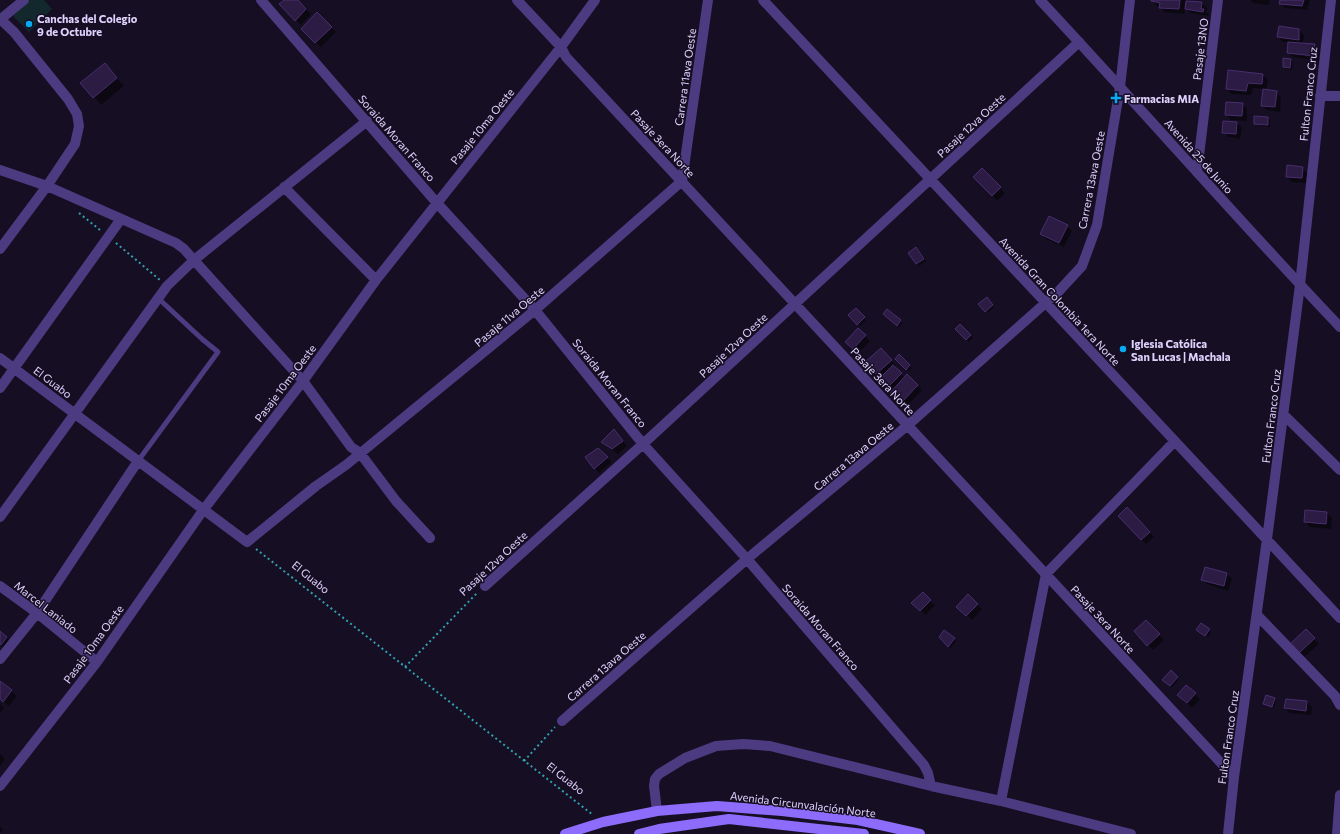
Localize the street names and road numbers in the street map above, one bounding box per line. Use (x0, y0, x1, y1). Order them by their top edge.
street label: Pasaje 13NO (1190, 17, 1210, 81)
street label: Carrera 11ava Oeste (672, 27, 698, 127)
street label: Fulton Franco Cruz (1297, 46, 1319, 142)
street label: Pasaje 10ma Oeste (448, 85, 517, 166)
street label: Pasaje 12va Oeste (934, 90, 1008, 160)
street label: Soraida Moran Franco (356, 92, 438, 184)
street label: Pasaje 3era Norte (628, 106, 698, 180)
street label: Avenida 25 de Junio (1161, 116, 1236, 197)
street label: Carrera 13ava Oeste (1075, 130, 1107, 230)
street label: Avenida Gran Colombia 1era Norte (997, 234, 1123, 368)
street label: Pasaje 11va Oeste (472, 283, 547, 349)
street label: Pasaje 12va Oeste (696, 310, 770, 380)
street label: Soraida Moran Franco (570, 336, 650, 430)
street label: Pasaje 10ma Oeste (252, 342, 318, 424)
street label: Pasaje 3era Norte (848, 344, 918, 418)
street label: El Guabo (31, 363, 75, 401)
street label: Fulton Franco Cruz (1259, 368, 1283, 464)
street label: Carrera 13ava Oeste (811, 419, 896, 493)
street label: Pasaje 12va Oeste (456, 528, 530, 598)
street label: El Guabo (290, 558, 333, 596)
street label: Marcel Laniado (12, 578, 80, 636)
street label: Soraida Moran Franco (780, 581, 862, 673)
street label: Pasaje 3era Norte (1068, 582, 1138, 656)
street label: Pasaje 10ma Oeste (60, 602, 126, 686)
street label: Carrera 13ava Oeste (564, 628, 648, 704)
street label: Fulton Franco Cruz (1215, 689, 1241, 785)
street label: El Guabo (544, 759, 588, 797)
street label: Avenida Circunvalación Norte (729, 789, 877, 819)

